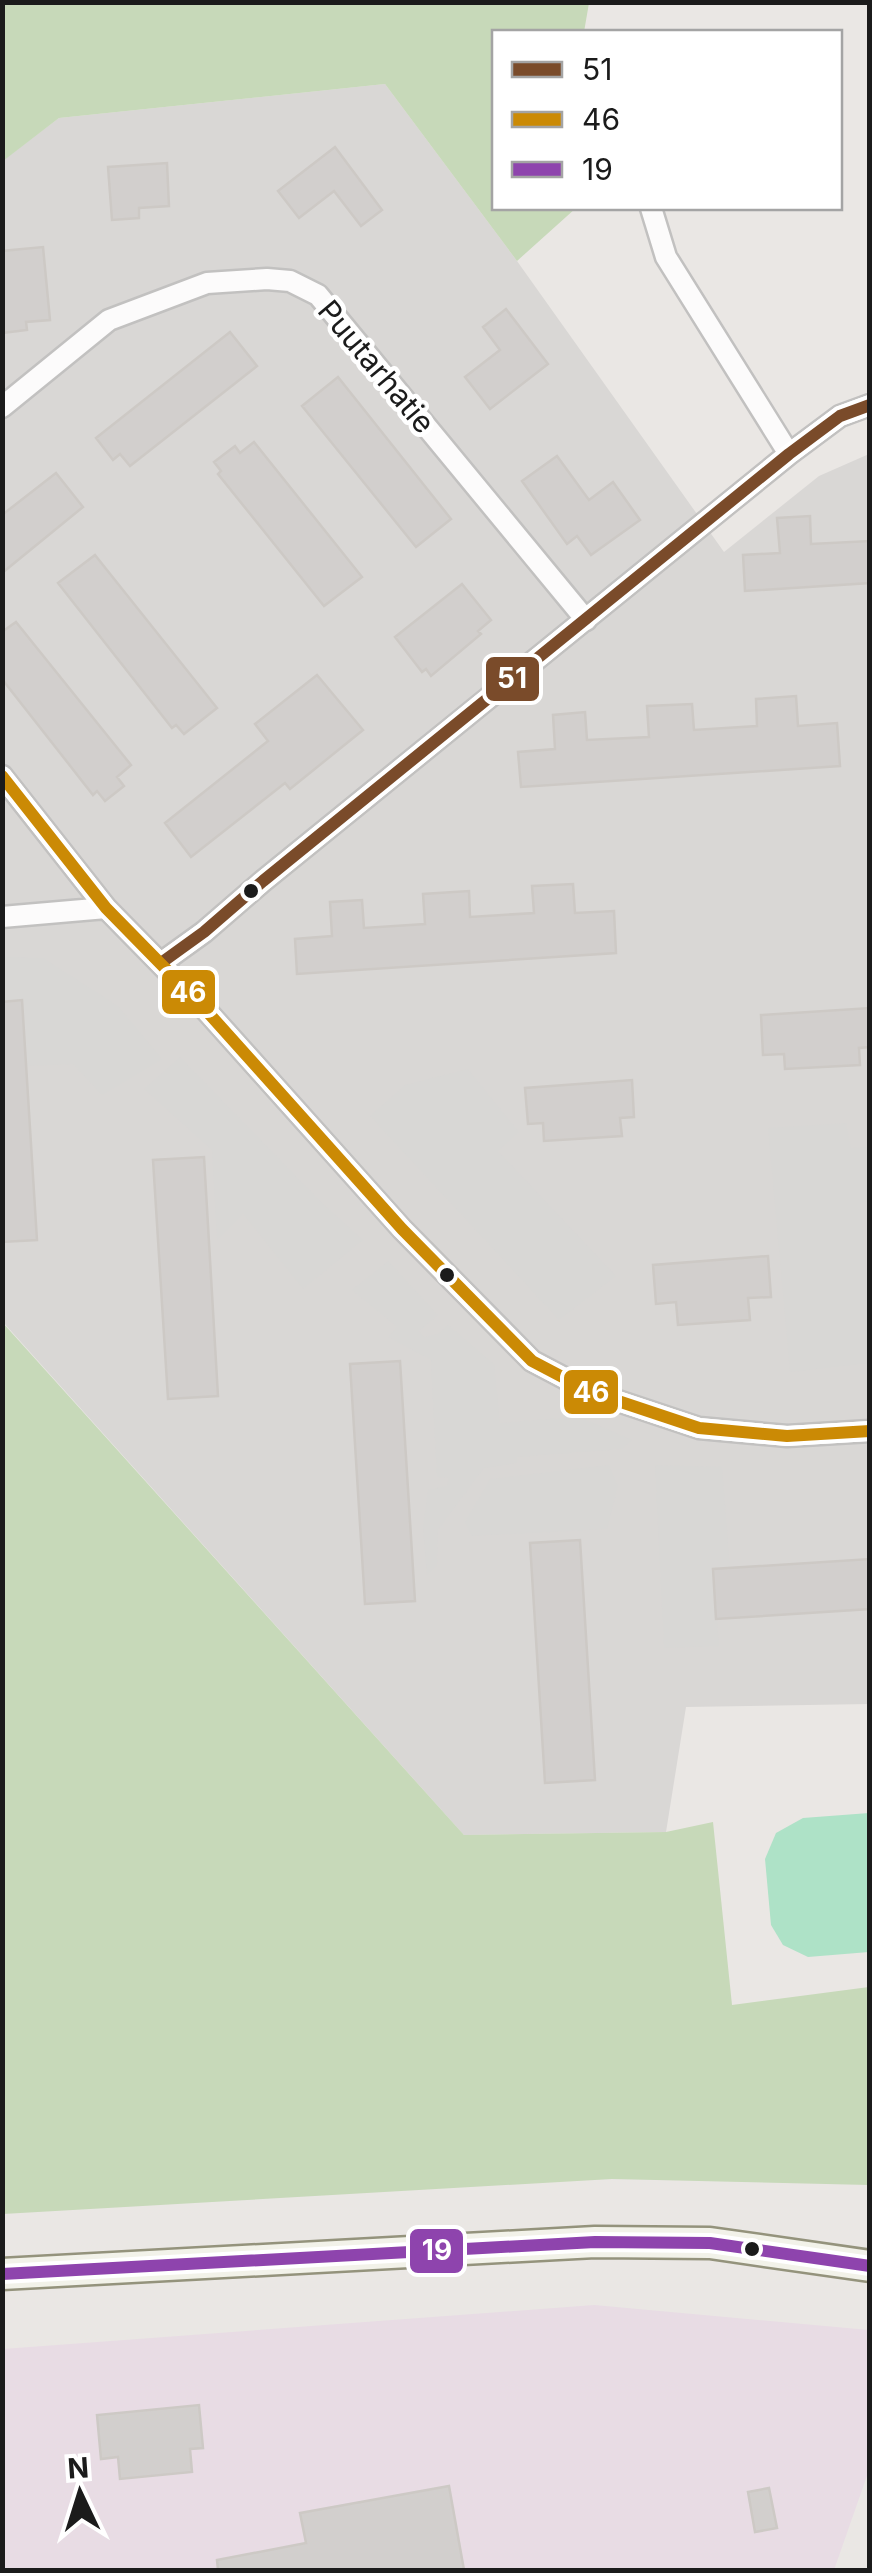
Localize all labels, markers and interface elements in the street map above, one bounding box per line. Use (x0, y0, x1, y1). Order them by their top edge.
legend (492, 30, 842, 210)
text: 51 (582, 51, 612, 87)
text: 46 (582, 101, 620, 137)
text: 19 (582, 151, 613, 187)
street label: Puutarhatie (311, 293, 443, 440)
line badge: 51 (484, 655, 541, 703)
text: 51 (497, 661, 527, 695)
unlabelled marker (241, 881, 261, 901)
line badge: 46 (160, 968, 217, 1016)
text: 46 (169, 975, 207, 1009)
unlabelled marker (437, 1265, 457, 1285)
line badge: 46 (562, 1368, 620, 1416)
text: 46 (572, 1375, 610, 1409)
line badge: 19 (408, 2227, 465, 2275)
text: 19 (422, 2233, 452, 2267)
unlabelled marker (742, 2239, 762, 2259)
north arrow (30, 2443, 130, 2543)
text: N (66, 2450, 90, 2486)

